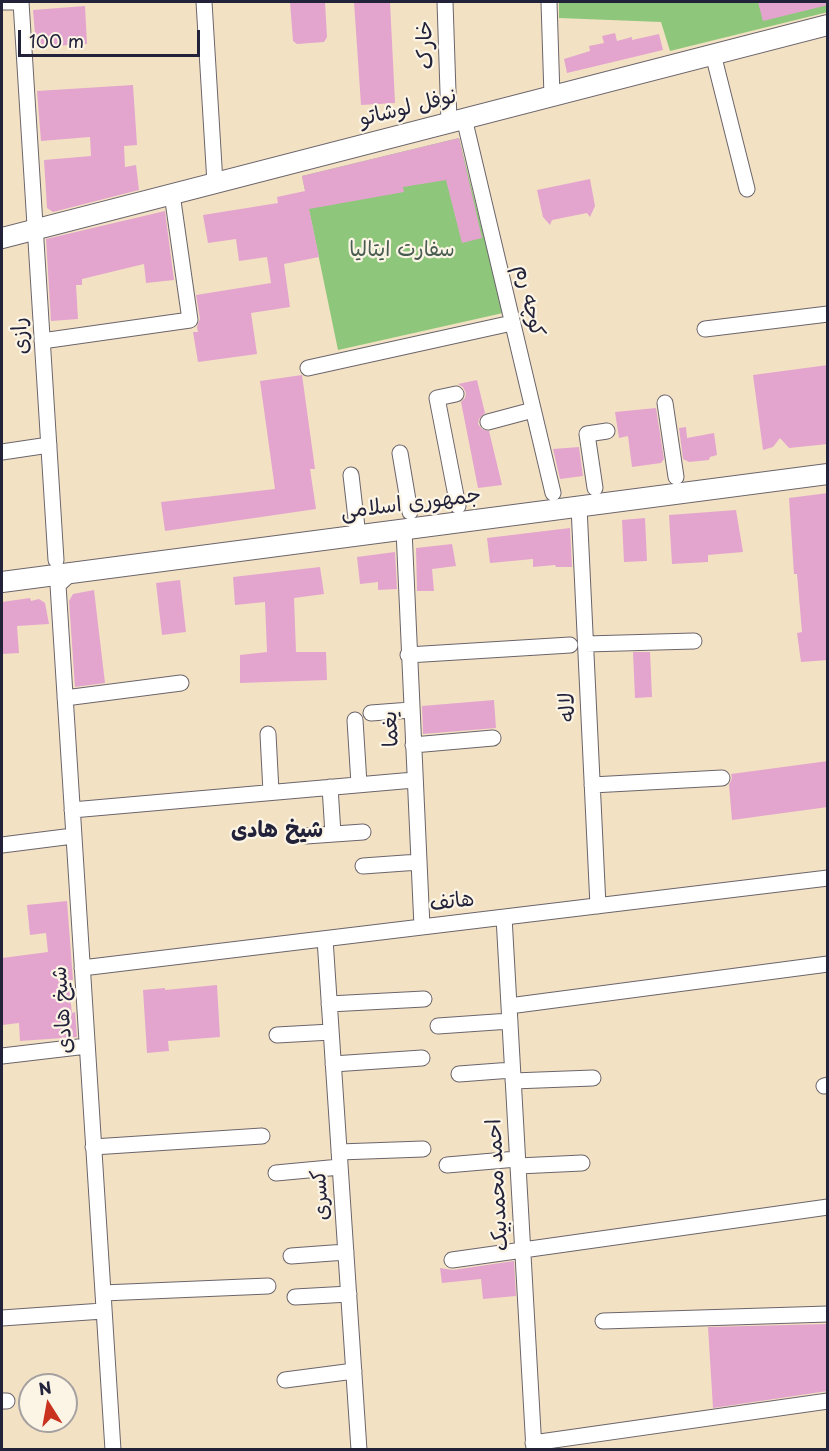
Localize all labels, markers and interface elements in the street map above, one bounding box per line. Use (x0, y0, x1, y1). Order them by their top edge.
scale bar (21, 18, 202, 56)
street label: خارک (413, 20, 439, 70)
text: 100 m (29, 27, 84, 54)
street label: نوفل لوشاتو (357, 84, 459, 132)
park label: سفارت ایتالیا (349, 237, 455, 263)
street label: کوچه رم (509, 263, 549, 339)
street label: رازی (7, 317, 35, 355)
street label: جمهوری اسلامی (339, 483, 483, 525)
street label: لاله (555, 692, 581, 722)
street label: یغما (377, 710, 405, 748)
district label: شیخ هادی (231, 818, 323, 844)
street label: هاتف (428, 887, 476, 917)
street label: شیخ هادی (47, 965, 79, 1055)
street label: احمد محمدبیک (482, 1118, 514, 1252)
street label: کسری (307, 1169, 335, 1221)
north arrow (18, 1373, 78, 1433)
text: N (36, 1374, 53, 1400)

